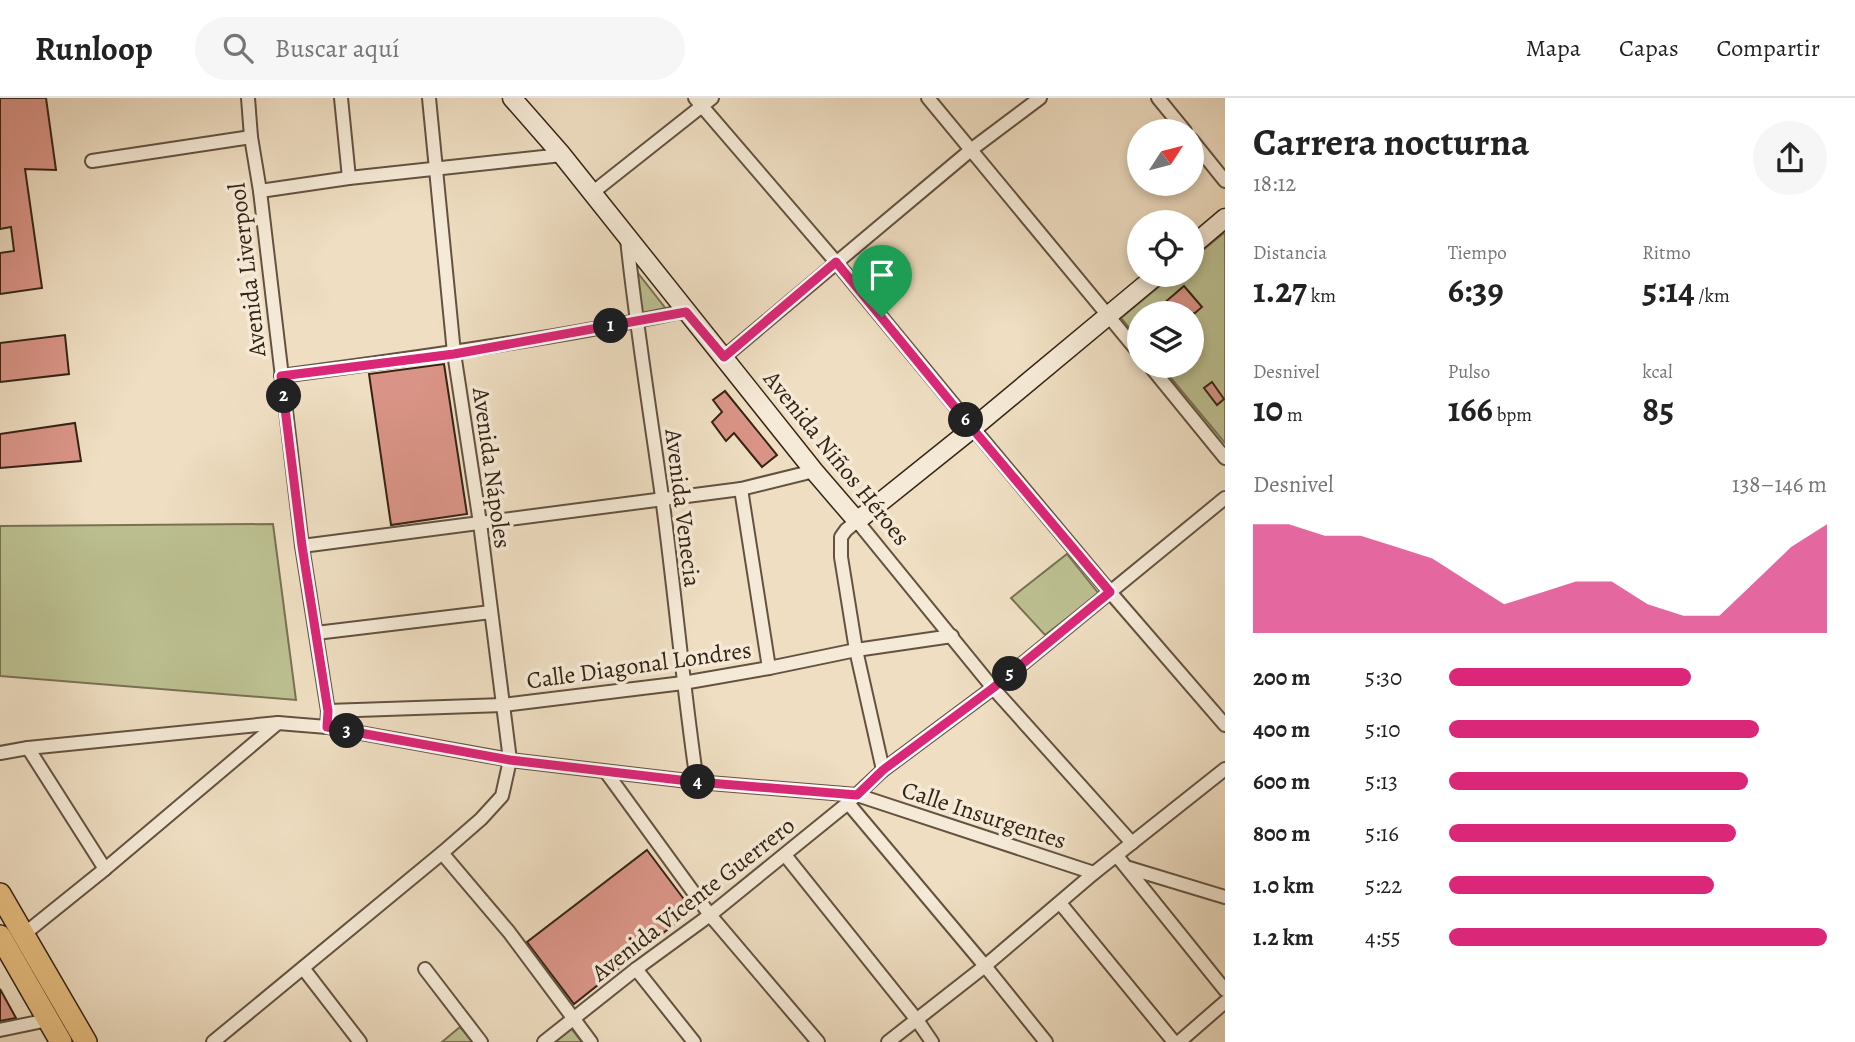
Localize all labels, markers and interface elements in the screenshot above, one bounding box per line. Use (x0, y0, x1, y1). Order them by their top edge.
search box (195, 17, 685, 80)
text: Runloop (35, 26, 153, 71)
icon: search (219, 29, 257, 67)
text: Buscar aquí (275, 31, 400, 66)
text: Mapa (1526, 32, 1581, 64)
text: Capas (1619, 32, 1679, 64)
text: Compartir (1717, 32, 1820, 64)
text: Carrera nocturna (1253, 116, 1529, 168)
north arrow (1127, 119, 1204, 196)
map controls (1127, 119, 1204, 378)
button: share (1753, 121, 1827, 195)
text: 18:12 (1253, 168, 1296, 199)
street label: Avenida Liverpool (220, 181, 274, 360)
button: locate (1127, 210, 1204, 287)
text: Distancia (1253, 240, 1327, 266)
text: Tiempo (1448, 240, 1507, 266)
text: Ritmo (1642, 240, 1691, 266)
pin (852, 245, 912, 317)
icon: arrive (863, 256, 901, 294)
text: 1.27 (1253, 266, 1307, 314)
text: 6:39 (1448, 266, 1504, 314)
text: 5:14 (1642, 266, 1695, 314)
text: km (1307, 283, 1336, 309)
text: /km (1695, 283, 1730, 309)
button: layers (1127, 301, 1204, 378)
pin: 1 (594, 308, 628, 344)
text: 1 (607, 312, 614, 338)
text: Desnivel (1253, 359, 1320, 385)
text: Pulso (1448, 359, 1490, 385)
text: kcal (1642, 359, 1673, 385)
street label: Avenida Niños Héroes (756, 363, 918, 552)
pin: 2 (266, 378, 302, 414)
text: 2 (279, 382, 288, 408)
street label: Avenida Nápoles (465, 384, 519, 551)
text: 10 (1253, 385, 1283, 433)
text: 166 (1448, 385, 1493, 433)
text: 85 (1642, 385, 1674, 433)
pin: 6 (948, 402, 984, 438)
text: m (1283, 402, 1303, 428)
text: bpm (1493, 402, 1532, 428)
text: 6 (961, 406, 970, 432)
street label: Avenida Venecia (657, 426, 709, 590)
text: Desnivel (1253, 469, 1334, 500)
text: 138–146 m (1732, 469, 1827, 500)
street label: Calle Diagonal Londres (525, 633, 753, 697)
pin: 5 (992, 656, 1028, 692)
text: 5 (1005, 660, 1014, 686)
text: 200 m (1253, 662, 1311, 693)
text: 5:30 (1365, 662, 1402, 693)
pin: 3 (330, 714, 364, 748)
text: 400 m (1253, 714, 1310, 745)
text: 5:10 (1365, 714, 1401, 745)
text: 3 (342, 717, 351, 743)
pin: 4 (680, 764, 716, 800)
text: 600 m (1253, 766, 1310, 797)
text: 5:13 (1365, 766, 1398, 797)
text: 4 (693, 768, 702, 794)
street label: Calle Insurgentes (898, 773, 1070, 857)
street label: Avenida Vicente Guerrero (584, 809, 801, 989)
text: 800 m (1253, 818, 1310, 849)
text: 5:16 (1365, 818, 1399, 849)
text: 1.0 km (1253, 870, 1314, 901)
text: 5:22 (1365, 870, 1402, 901)
text: 1.2 km (1253, 922, 1314, 953)
text: 4:55 (1365, 922, 1401, 953)

